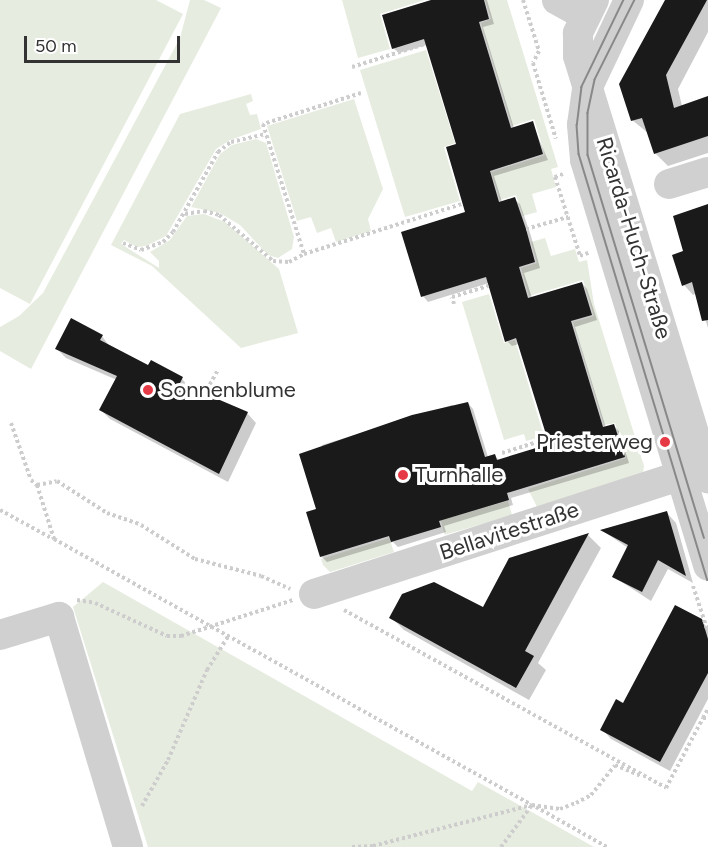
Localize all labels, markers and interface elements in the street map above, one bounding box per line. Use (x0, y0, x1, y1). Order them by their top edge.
scale bar (27, 24, 183, 62)
text: 50 m (35, 35, 77, 57)
street label: Ricarda-Huch-Straße (591, 134, 677, 342)
place label: Sonnenblume (160, 377, 296, 403)
marker: Sonnenblume (141, 383, 155, 397)
place label: Priesterweg (536, 429, 653, 455)
marker: Priesterweg (658, 435, 672, 449)
place label: Turnhalle (415, 462, 503, 488)
marker: Turnhalle (396, 468, 410, 482)
street label: Bellavitestraße (436, 496, 582, 566)

